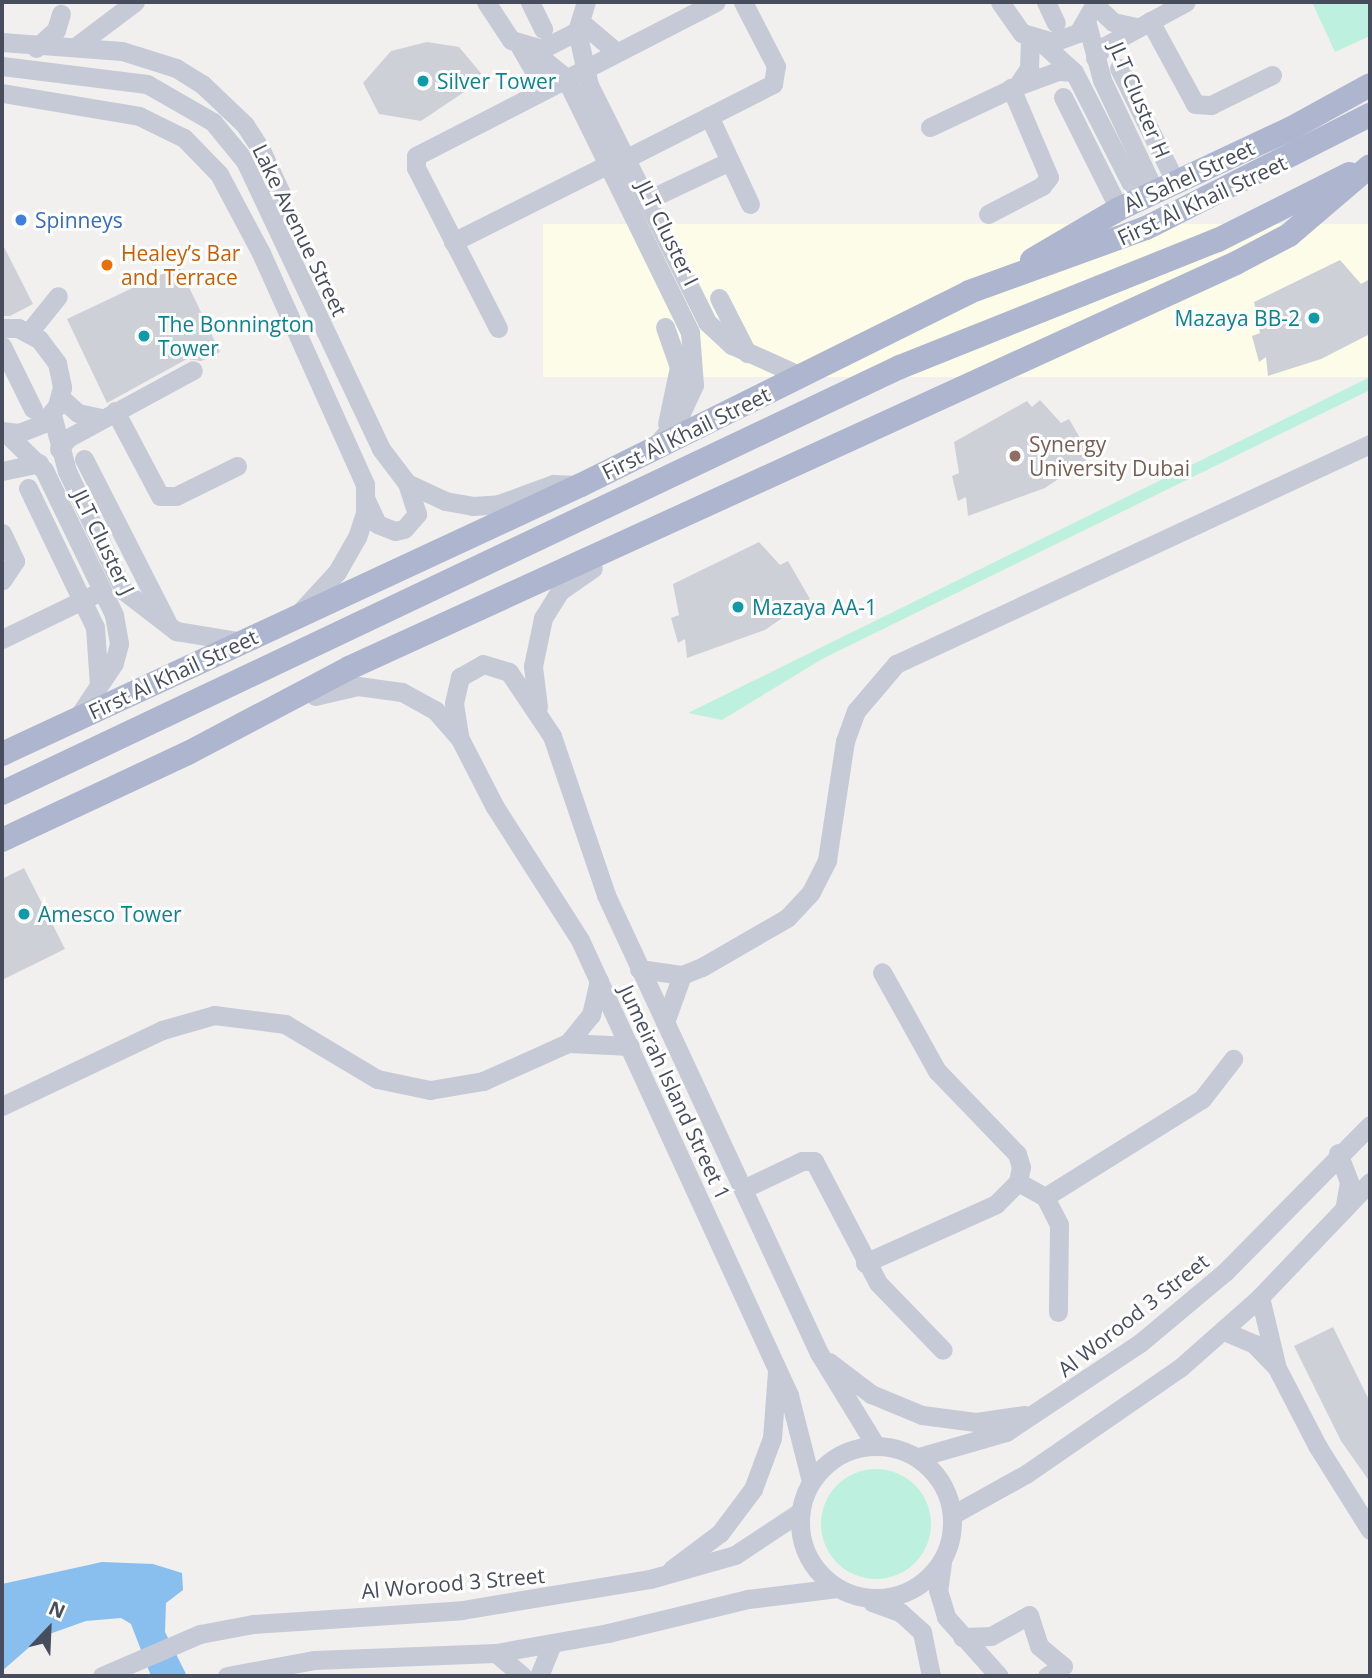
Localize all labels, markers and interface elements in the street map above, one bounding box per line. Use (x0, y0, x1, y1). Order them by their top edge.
street label: JLT Cluster H (1104, 38, 1176, 162)
place label: Silver Tower (437, 68, 556, 94)
marker: Silver Tower (415, 73, 431, 89)
street label: Al Sahel Street (1120, 135, 1258, 217)
street label: Lake Avenue Street (247, 140, 353, 320)
street label: First Al Khail Street (1113, 150, 1291, 250)
street label: JLT Cluster I (632, 176, 704, 290)
place label: Spinneys (35, 207, 123, 233)
marker: Spinneys (13, 212, 29, 228)
place label: Healey’s Bar and Terrace (121, 240, 240, 290)
marker: Healey’s Bar and Terrace (99, 257, 115, 273)
place label: Mazaya BB-2 (1174, 305, 1300, 331)
marker: Mazaya BB-2 (1306, 310, 1322, 326)
place label: The Bonnington Tower (158, 311, 314, 361)
marker: The Bonnington Tower (136, 328, 152, 344)
street label: First Al Khail Street (598, 381, 774, 485)
place label: Synergy University Dubai (1029, 431, 1190, 481)
marker: Synergy University Dubai (1007, 448, 1023, 464)
street label: JLT Cluster J (68, 485, 140, 599)
place label: Mazaya AA-1 (752, 594, 877, 620)
marker: Mazaya AA-1 (730, 599, 746, 615)
street label: First Al Khail Street (84, 624, 262, 724)
place label: Amesco Tower (38, 901, 182, 927)
marker: Amesco Tower (16, 906, 32, 922)
street label: Jumeirah Island Street 1 (614, 981, 736, 1203)
street label: Al Worood 3 Street (1053, 1248, 1213, 1382)
street label: Al Worood 3 Street (360, 1562, 546, 1604)
north arrow (14, 1594, 84, 1664)
text: N (45, 1595, 69, 1625)

